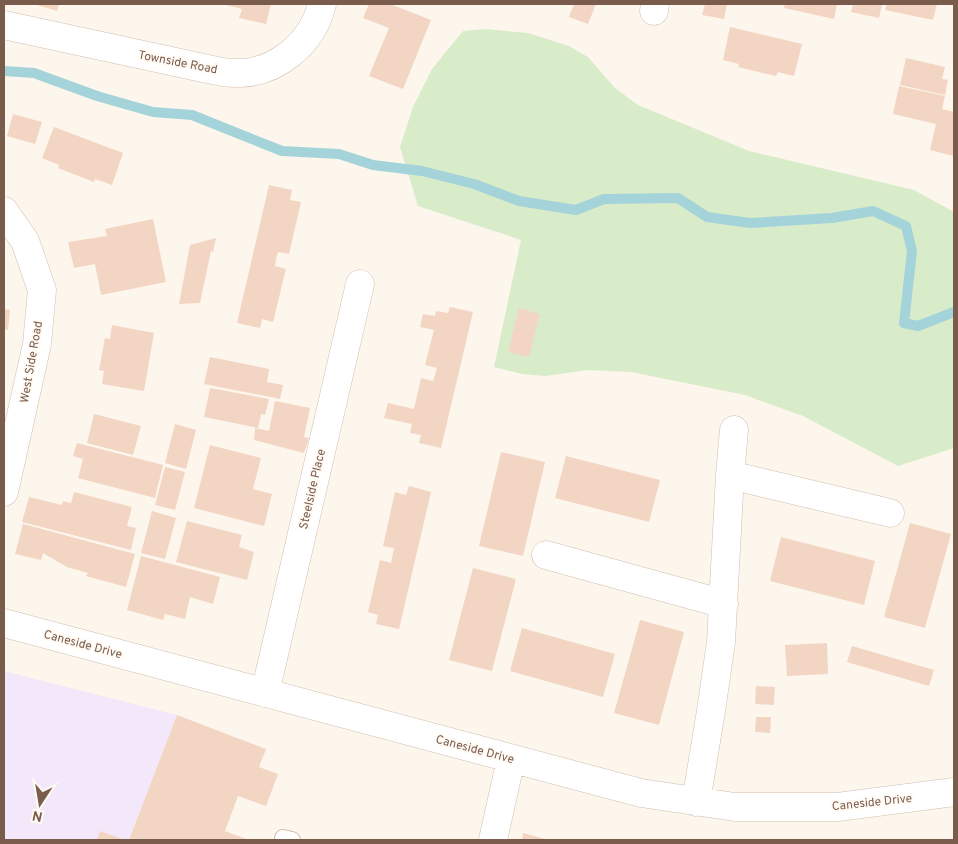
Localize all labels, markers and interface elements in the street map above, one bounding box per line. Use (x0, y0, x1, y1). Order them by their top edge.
street label: Townside Road (137, 47, 219, 78)
street label: West Side Road (17, 320, 47, 404)
street label: Steelside Place (296, 447, 330, 531)
street label: Caneside Drive (42, 627, 124, 663)
street label: Caneside Drive (434, 732, 516, 768)
north arrow (15, 779, 65, 829)
street label: Caneside Drive (831, 791, 913, 815)
text: N (31, 806, 44, 825)

